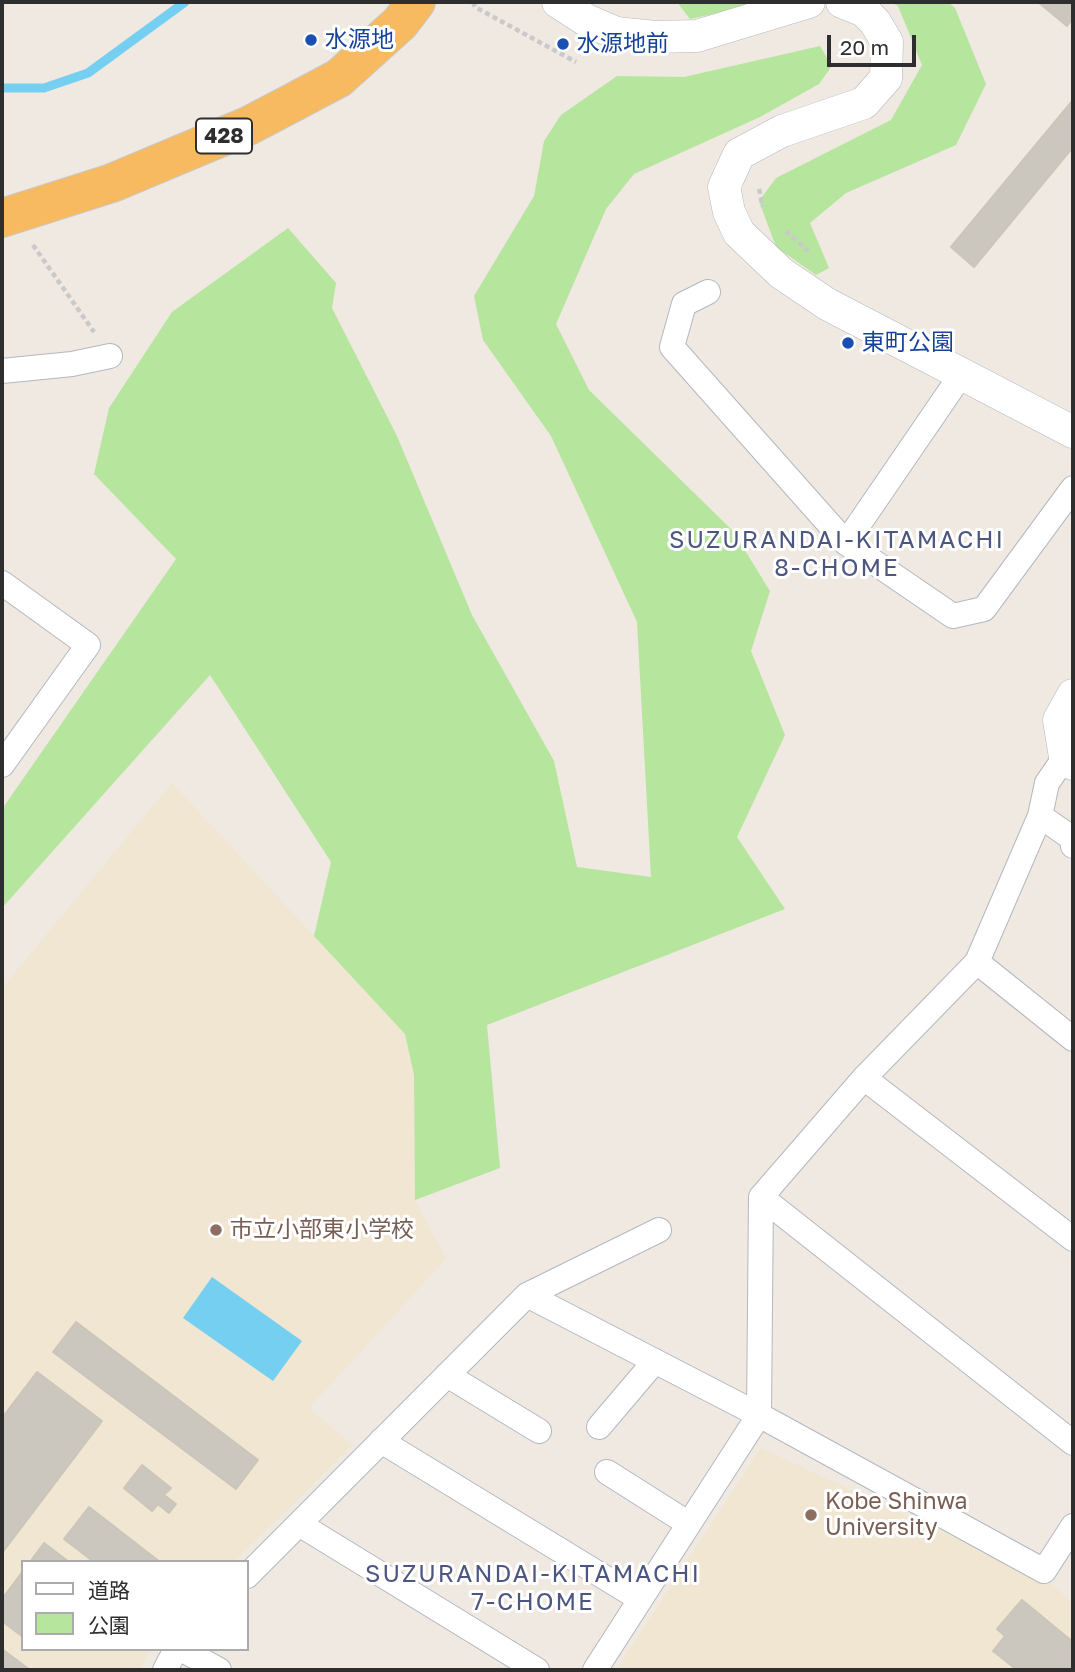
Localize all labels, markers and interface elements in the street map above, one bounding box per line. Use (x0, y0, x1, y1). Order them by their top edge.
scale bar (830, 21, 919, 65)
place label: 水源地 (325, 26, 394, 54)
place label: 水源地前 (577, 30, 669, 58)
marker: 水源地 (303, 32, 319, 48)
text: 20 m (840, 34, 889, 60)
marker: 水源地前 (555, 36, 571, 52)
road number: 428 (196, 118, 252, 154)
place label: 東町公園 (862, 329, 954, 357)
marker: 東町公園 (840, 335, 856, 351)
district label: SUZURANDAI-KITAMACHI 8-CHOME (672, 526, 1002, 582)
place label: 市立小部東小学校 (230, 1216, 414, 1244)
marker: 市立小部東小学校 (208, 1222, 224, 1238)
place label: Kobe Shinwa University (825, 1488, 968, 1542)
marker: Kobe Shinwa University (803, 1507, 819, 1523)
legend (21, 1560, 248, 1651)
district label: SUZURANDAI-KITAMACHI 7-CHOME (368, 1560, 698, 1616)
text: 道路 (88, 1577, 130, 1603)
text: 公園 (88, 1612, 130, 1638)

